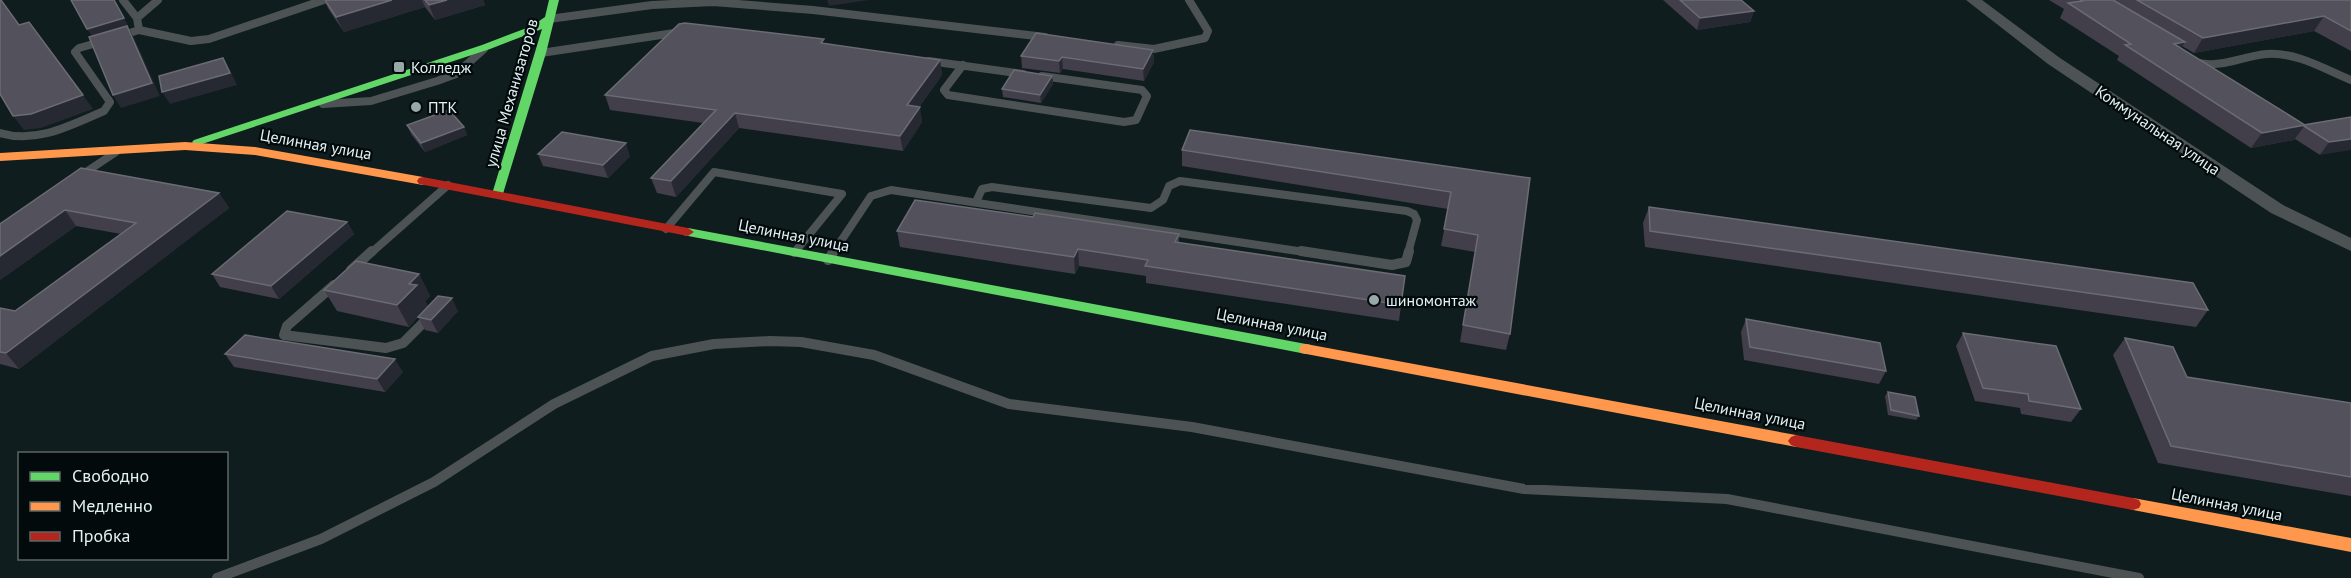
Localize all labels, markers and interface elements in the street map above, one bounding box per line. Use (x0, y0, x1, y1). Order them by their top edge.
street label: улица Механизаторов (480, 16, 542, 170)
place label: Колледж (411, 57, 472, 77)
marker: Колледж (392, 60, 406, 74)
street label: Коммунальная улица (2092, 81, 2224, 179)
place label: ПТК (428, 97, 457, 117)
marker: ПТК (409, 100, 423, 114)
street label: Целинная улица (259, 124, 373, 164)
street label: Целинная улица (737, 214, 851, 256)
place label: шиномонтаж (1386, 290, 1477, 310)
marker: шиномонтаж (1367, 293, 1381, 307)
street label: Целинная улица (1215, 303, 1329, 345)
street label: Целинная улица (1693, 392, 1807, 434)
legend (18, 452, 228, 560)
text: Свободно (72, 464, 149, 487)
street label: Целинная улица (2170, 483, 2284, 525)
text: Медленно (72, 494, 153, 517)
text: Пробка (72, 524, 130, 547)

